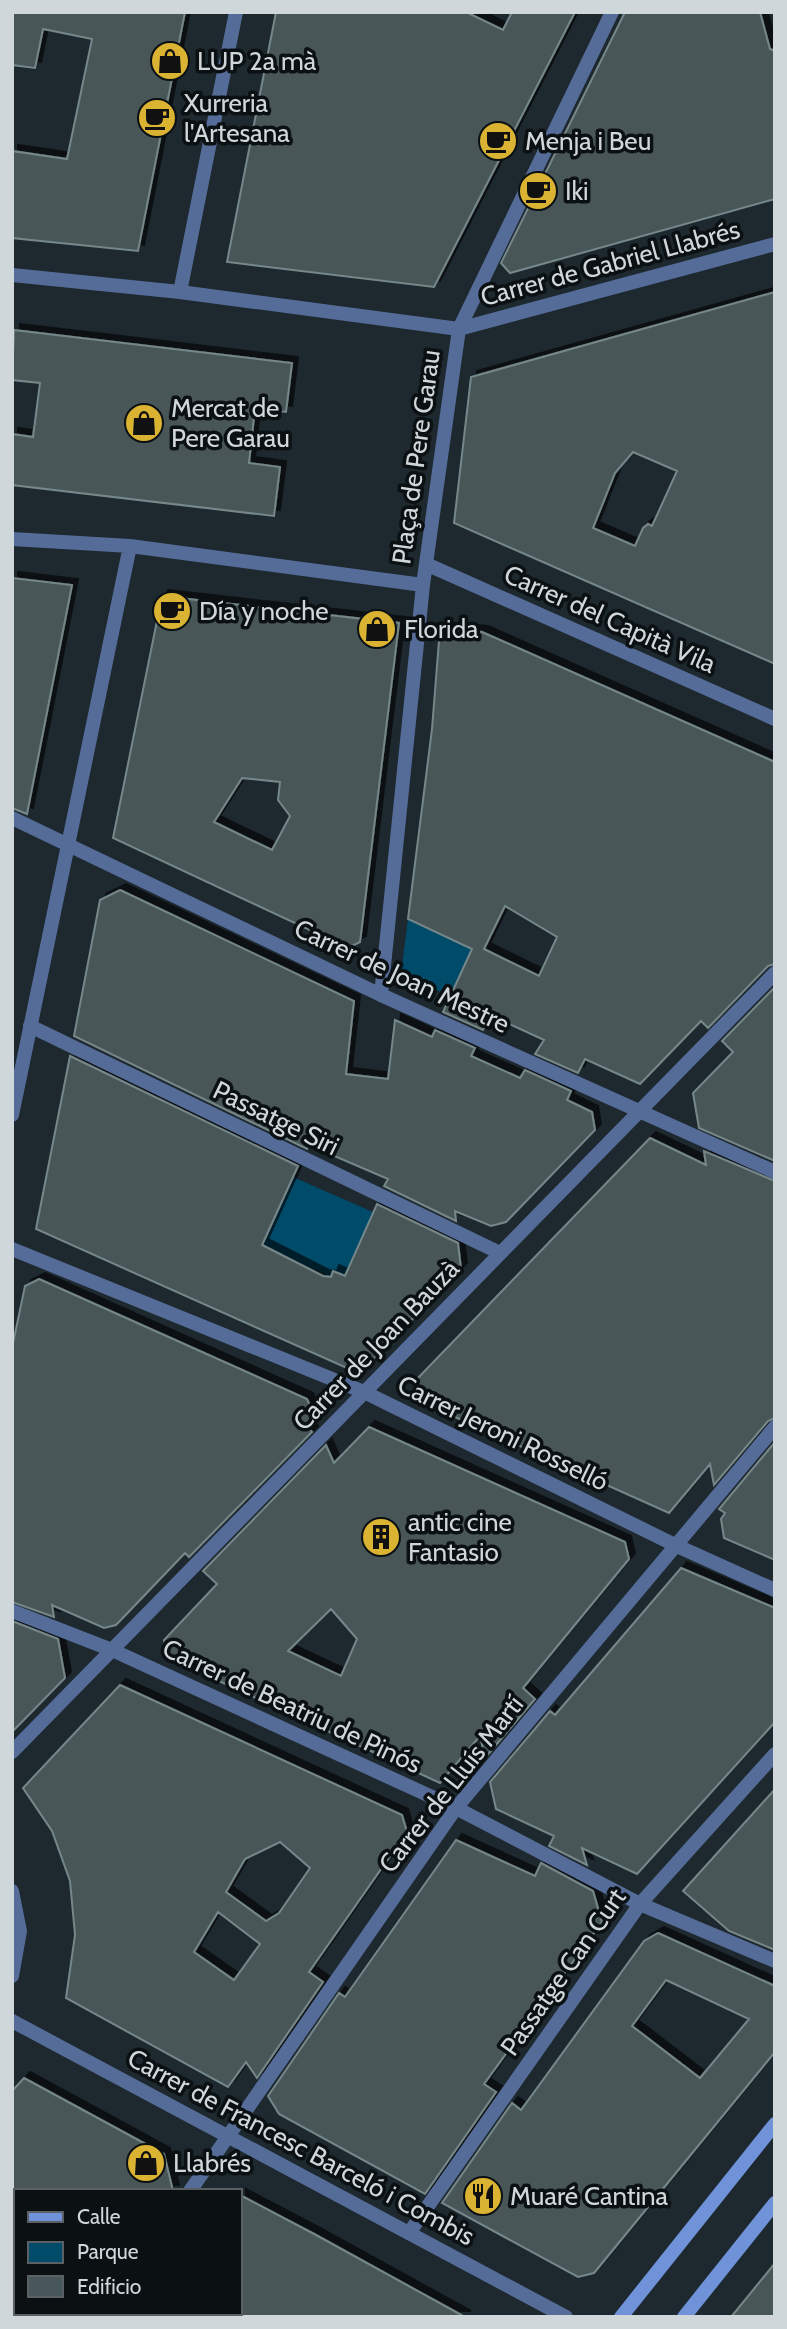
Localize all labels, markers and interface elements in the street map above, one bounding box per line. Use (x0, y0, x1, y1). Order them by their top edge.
shop icon: LUP 2a mà (149, 40, 191, 82)
place label: LUP 2a mà (197, 45, 317, 77)
place label: Xurreria l'Artesana (184, 87, 290, 149)
cafe icon: Xurreria l'Artesana (136, 97, 178, 139)
cafe icon: Menja i Beu (477, 120, 519, 162)
place label: Menja i Beu (525, 125, 651, 157)
cafe icon: Iki (517, 170, 559, 212)
place label: Iki (565, 175, 589, 207)
street label: Carrer de Gabriel Llabrés (477, 213, 743, 313)
street label: Plaça de Pere Garau (385, 348, 447, 566)
place label: Mercat de Pere Garau (171, 392, 290, 454)
shop icon: Mercat de Pere Garau (123, 402, 165, 444)
street label: Carrer del Capità Vila (499, 558, 721, 680)
cafe icon: Día y noche (151, 590, 193, 632)
place label: Día y noche (199, 595, 329, 627)
shop icon: Florida (356, 608, 398, 650)
place label: Florida (404, 613, 479, 645)
street label: Carrer de Joan Mestre (289, 912, 515, 1040)
street label: Passatge Siri (208, 1074, 344, 1162)
street label: Carrer de Joan Bauzà (286, 1252, 466, 1437)
street label: Carrer Jeroni Rosselló (392, 1368, 614, 1498)
place label: antic cine Fantasio (408, 1506, 512, 1568)
building icon: antic cine Fantasio (360, 1516, 402, 1558)
street label: Carrer de Beatriu de Pinós (157, 1632, 427, 1780)
street label: Carrer de Lluís Martí (372, 1689, 531, 1879)
street label: Passatge Can Curt (493, 1882, 633, 2062)
street label: Carrer de Francesc Barceló i Combis (122, 2042, 480, 2252)
shop icon: Llabrés (125, 2142, 167, 2184)
place label: Llabrés (173, 2147, 251, 2179)
restaurant icon: Muaré Cantina (462, 2175, 504, 2217)
place label: Muaré Cantina (510, 2180, 669, 2212)
legend (14, 2189, 242, 2315)
text: Calle (77, 2204, 121, 2229)
text: Parque (77, 2239, 139, 2264)
text: Edificio (77, 2274, 141, 2299)

